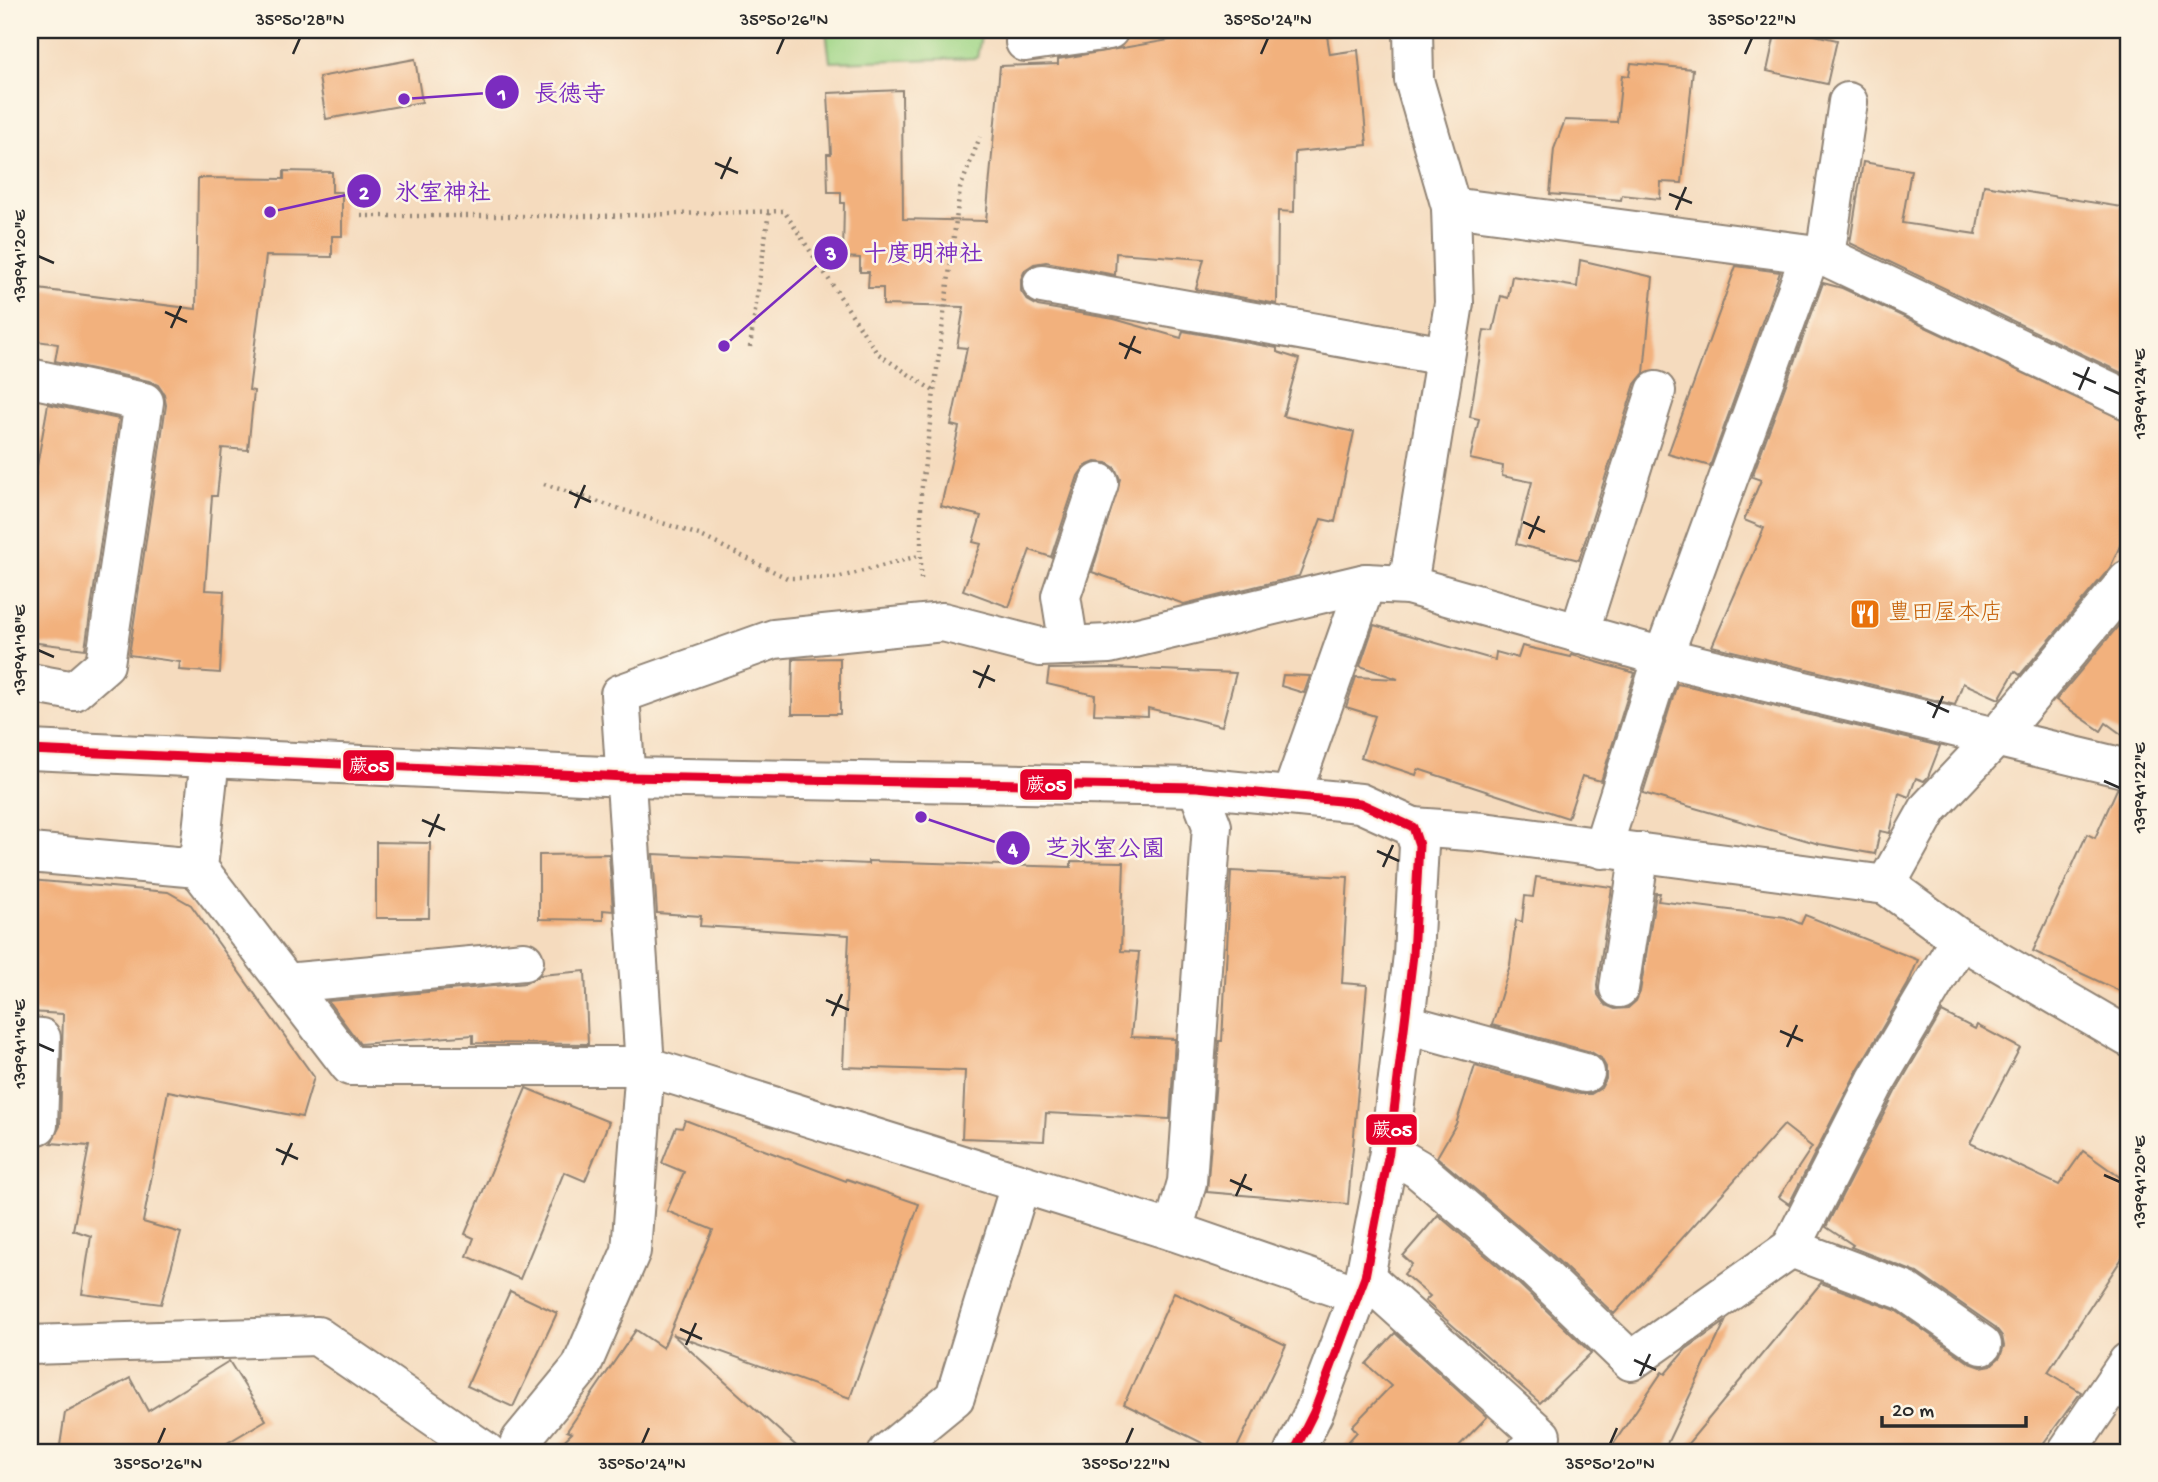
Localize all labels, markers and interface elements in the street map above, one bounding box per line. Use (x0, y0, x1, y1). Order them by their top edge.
text: 35°50'28"N (254, 11, 345, 32)
text: 35°50'26"N (739, 11, 828, 32)
text: 35°50'24"N (1223, 11, 1312, 32)
text: 35°50'22"N (1707, 11, 1796, 32)
callout: 長徳寺 (485, 70, 620, 115)
text: 長徳寺 (534, 81, 606, 111)
text: 1 (497, 84, 506, 109)
callout: 氷室神社 (346, 169, 505, 214)
text: 氷室神社 (395, 180, 491, 210)
text: 2 (359, 183, 370, 208)
text: 139°41'20"E (11, 209, 32, 303)
callout: 十度明神社 (814, 230, 997, 275)
text: 十度明神社 (863, 241, 983, 271)
text: 3 (825, 244, 837, 269)
text: 139°41'24"E (2131, 348, 2152, 440)
restaurant icon: 豊田屋本店 (1848, 597, 1882, 631)
place label: 豊田屋本店 (1888, 600, 2003, 628)
text: 139°41'18"E (11, 604, 32, 696)
text: 139°41'22"E (2131, 742, 2152, 834)
line badge: 蕨05 (342, 749, 395, 782)
text: 蕨05 (349, 756, 389, 780)
line badge: 蕨05 (1019, 768, 1073, 801)
text: 蕨05 (1026, 775, 1066, 799)
callout: 芝氷室公園 (996, 825, 1179, 870)
text: 芝氷室公園 (1045, 836, 1165, 866)
text: 4 (1007, 839, 1019, 864)
text: 139°41'16"E (11, 999, 32, 1090)
line badge: 蕨05 (1365, 1113, 1418, 1146)
text: 蕨05 (1372, 1120, 1412, 1144)
text: 139°41'20"E (2131, 1135, 2152, 1229)
scale bar (1882, 1384, 2025, 1428)
text: 20 m (1892, 1400, 1934, 1425)
text: 35°50'26"N (113, 1455, 202, 1476)
text: 35°50'24"N (597, 1455, 686, 1476)
text: 35°50'22"N (1081, 1455, 1170, 1476)
text: 35°50'20"N (1564, 1455, 1655, 1476)

